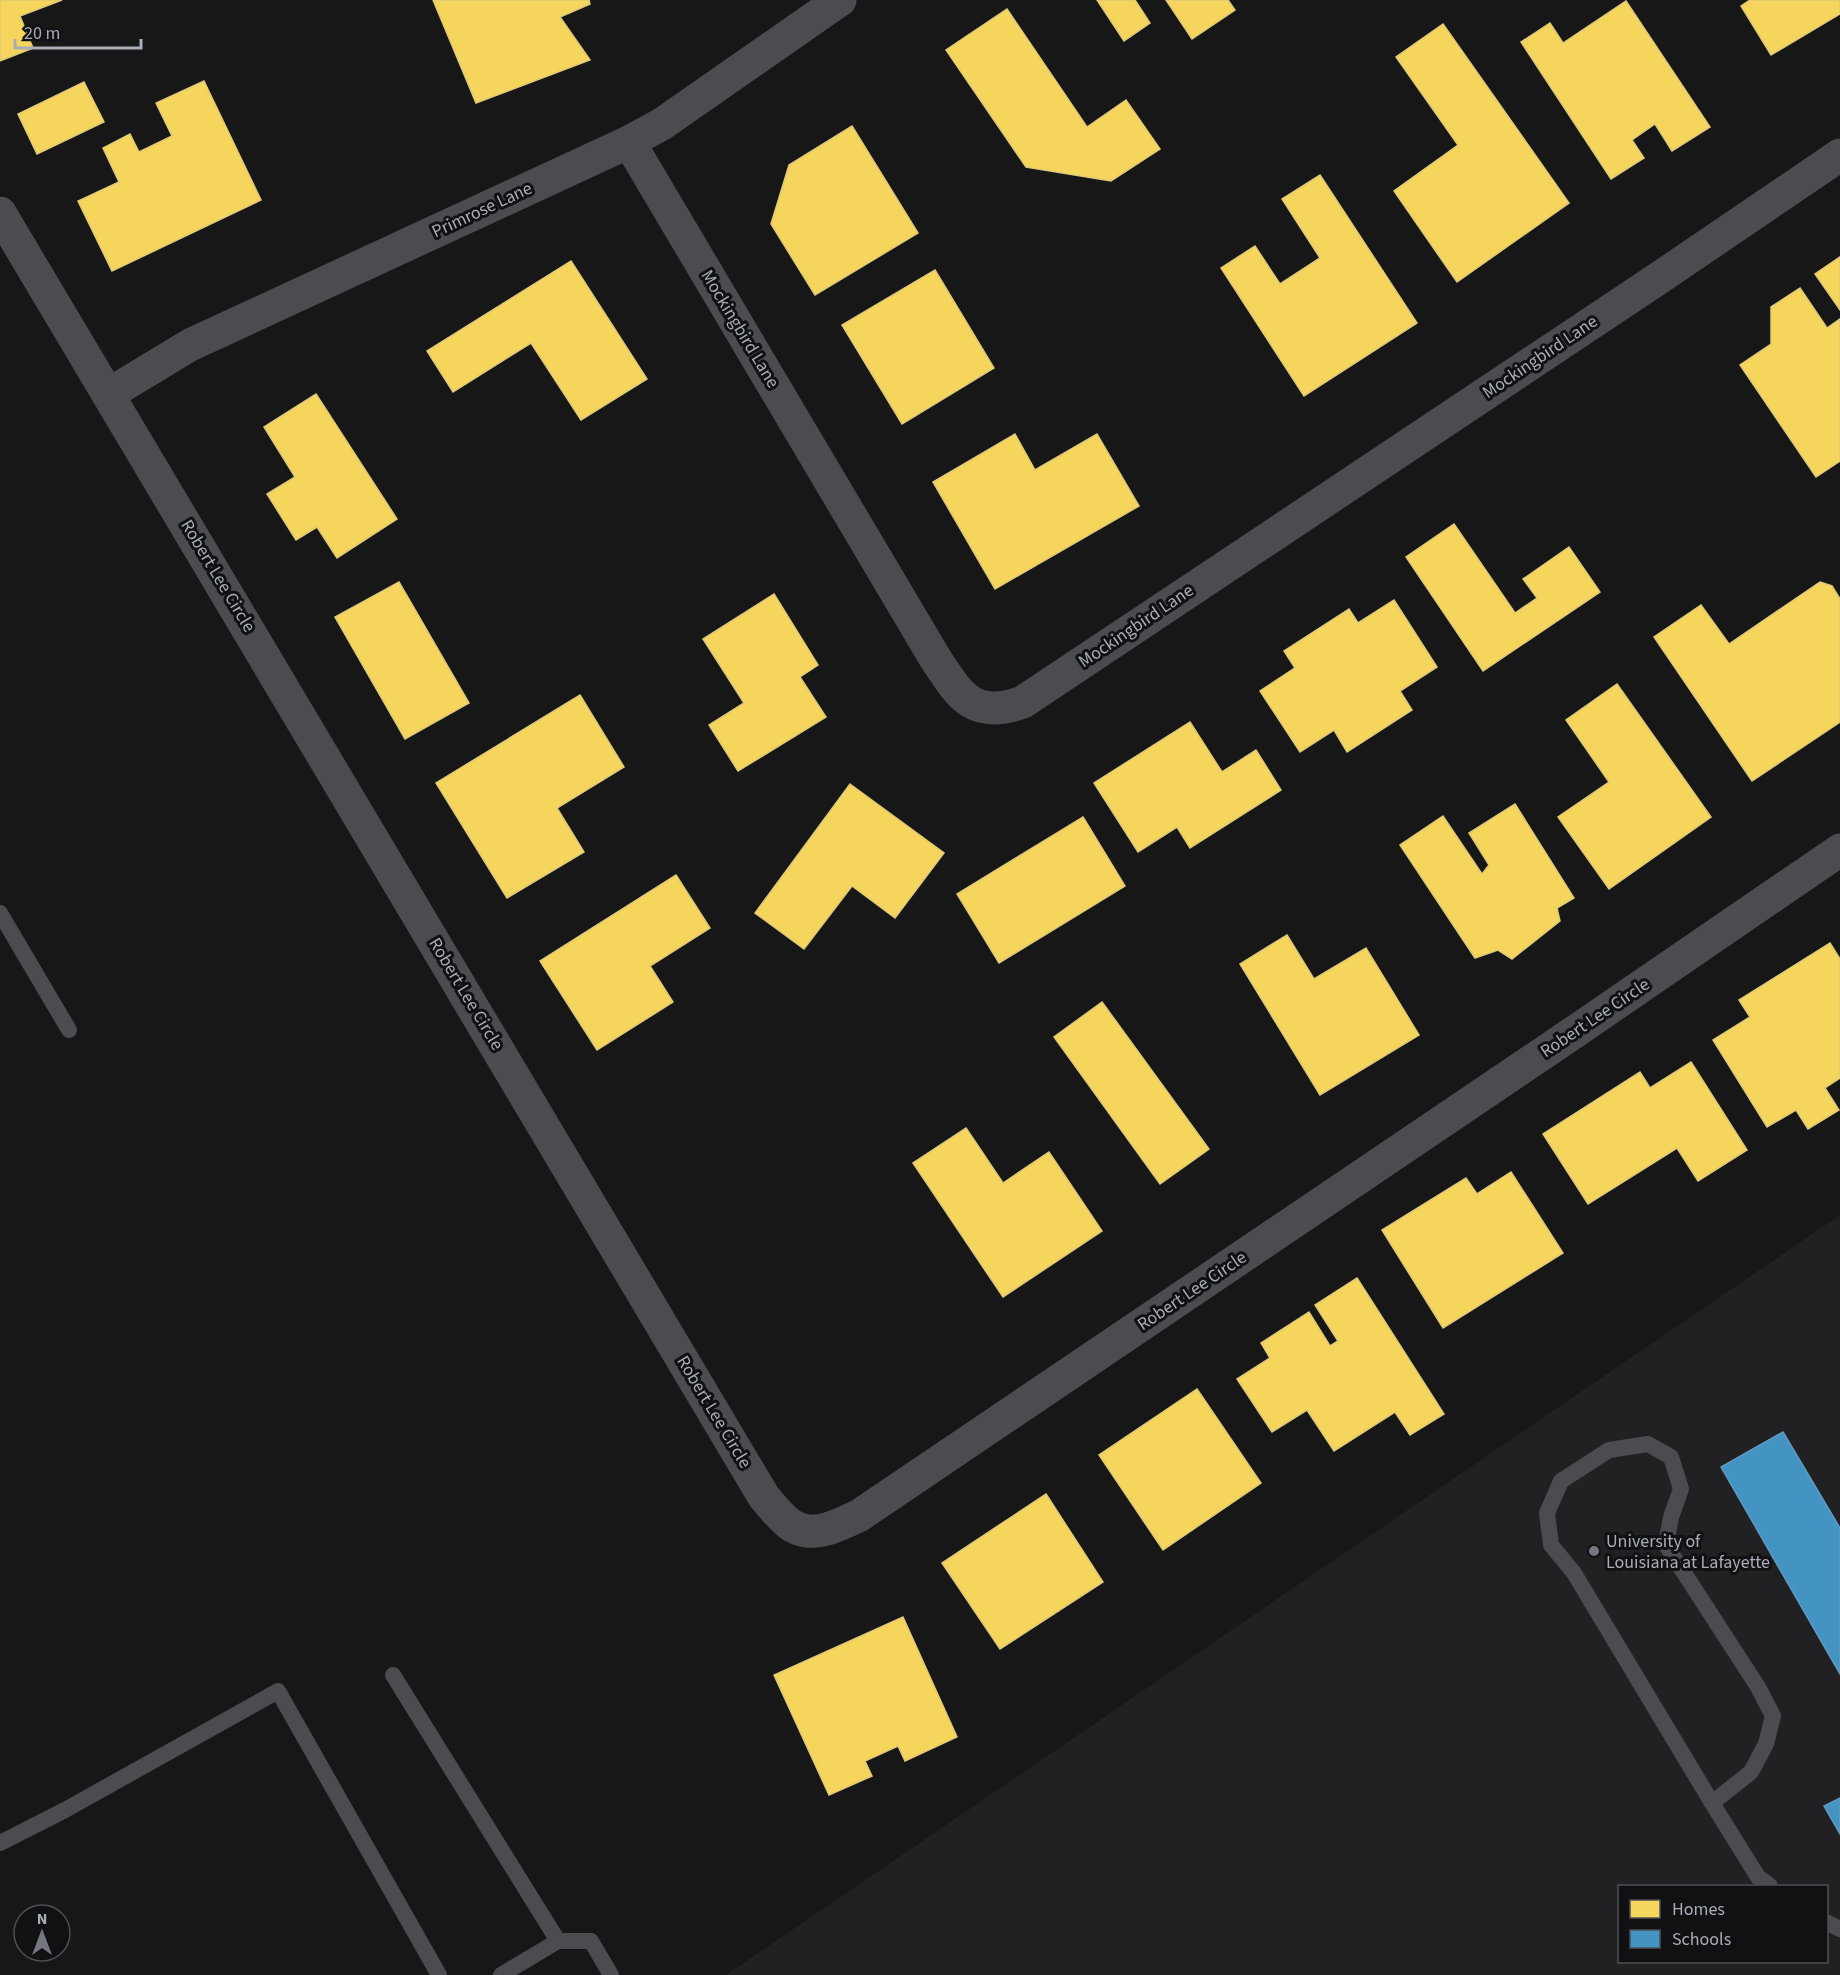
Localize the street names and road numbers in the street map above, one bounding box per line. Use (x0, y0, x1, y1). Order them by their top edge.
street label: Primrose Lane (428, 176, 536, 244)
street label: Mockingbird Lane (695, 265, 785, 393)
street label: Mockingbird Lane (1477, 309, 1603, 405)
street label: Robert Lee Circle (175, 515, 261, 637)
street label: Mockingbird Lane (1073, 578, 1199, 674)
street label: Robert Lee Circle (423, 933, 509, 1055)
street label: Robert Lee Circle (1535, 972, 1655, 1064)
street label: Robert Lee Circle (1132, 1245, 1252, 1337)
street label: Robert Lee Circle (671, 1351, 757, 1473)

